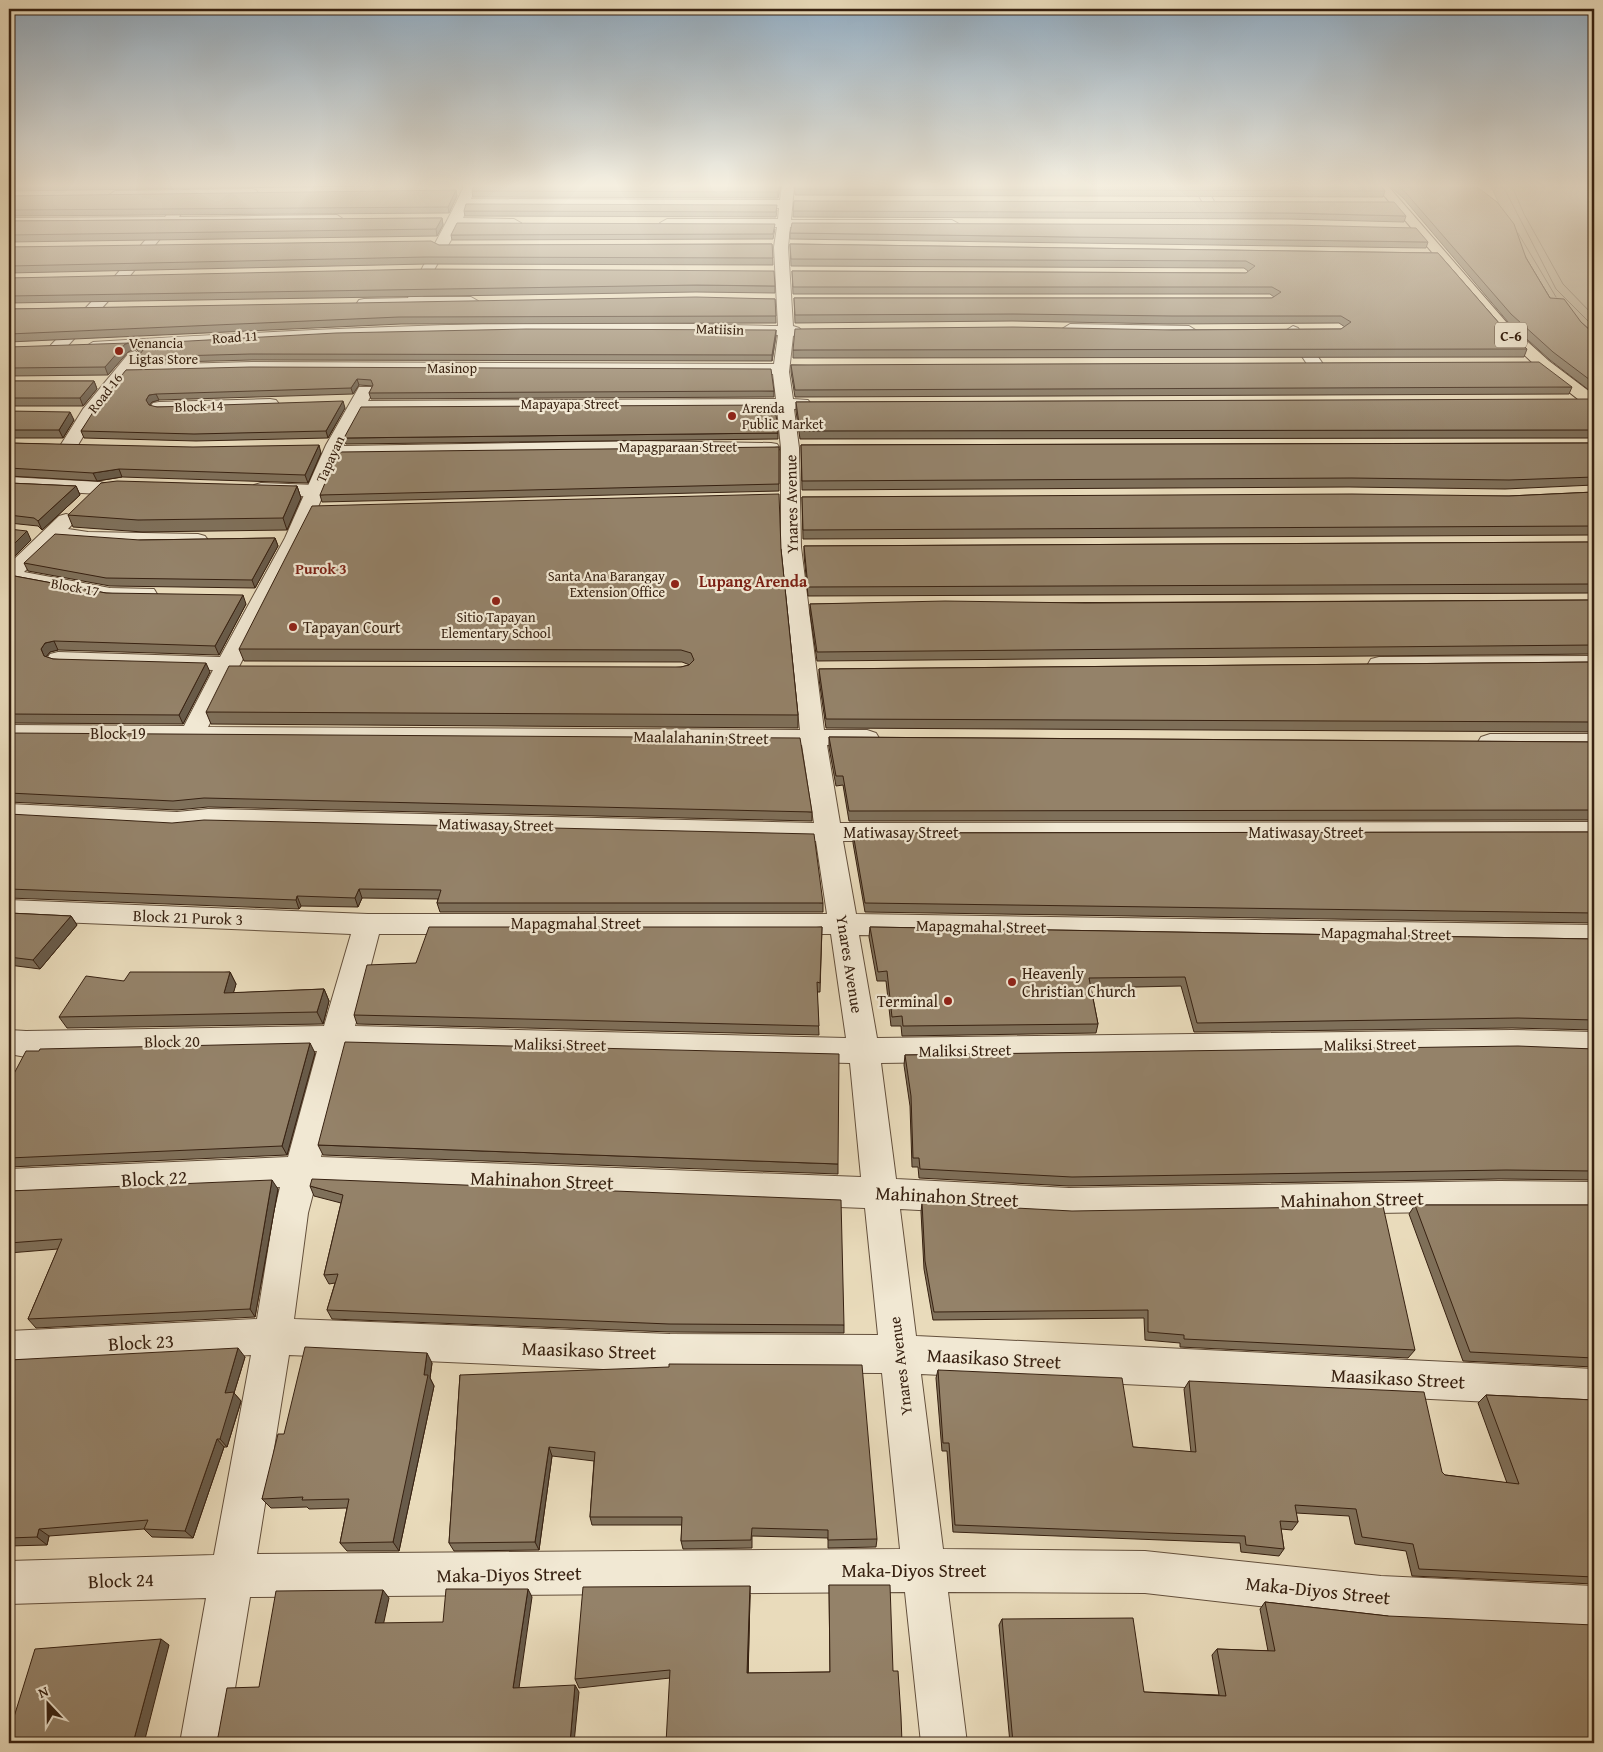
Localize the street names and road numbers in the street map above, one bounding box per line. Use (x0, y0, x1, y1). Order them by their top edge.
street label: Matiisin (696, 318, 745, 340)
road number: C-6 (1495, 322, 1527, 348)
street label: Road 11 (211, 325, 259, 349)
street label: Masinop (427, 358, 478, 378)
street label: Road 16 (83, 369, 127, 417)
street label: Mapayapa Street (521, 394, 619, 414)
street label: Block 14 (174, 395, 224, 417)
street label: Tapayan (311, 432, 349, 486)
street label: Mapagparaan Street (619, 437, 737, 457)
street label: Ynares Avenue (778, 454, 804, 554)
street label: Block 17 (49, 573, 101, 601)
street label: Block 19 (90, 721, 146, 745)
street label: Maalalahanin Street (633, 724, 769, 750)
street label: Matiwasay Street (438, 811, 554, 837)
street label: Matiwasay Street (843, 820, 959, 844)
street label: Matiwasay Street (1248, 820, 1364, 844)
street label: Block 21 Purok 3 (132, 903, 244, 931)
street label: Mapagmahal Street (511, 911, 642, 935)
street label: Ynares Avenue (830, 913, 870, 1015)
street label: Mapagmahal Street (916, 913, 1047, 939)
street label: Mapagmahal Street (1321, 920, 1452, 946)
street label: Block 20 (144, 1029, 200, 1053)
street label: Maliksi Street (513, 1031, 607, 1057)
street label: Maliksi Street (1323, 1031, 1417, 1057)
street label: Maliksi Street (918, 1037, 1012, 1063)
street label: Block 22 (120, 1162, 188, 1194)
street label: Mahinahon Street (470, 1164, 614, 1197)
street label: Mahinahon Street (875, 1178, 1020, 1214)
street label: Mahinahon Street (1280, 1184, 1424, 1214)
street label: Ynares Avenue (882, 1315, 918, 1417)
street label: Block 23 (107, 1326, 175, 1358)
street label: Maasikaso Street (521, 1334, 657, 1366)
street label: Maasikaso Street (926, 1340, 1062, 1376)
street label: Maasikaso Street (1330, 1360, 1466, 1396)
street label: Maka-Diyos Street (841, 1556, 987, 1584)
street label: Maka-Diyos Street (436, 1559, 582, 1589)
street label: Block 24 (87, 1565, 155, 1595)
street label: Maka-Diyos Street (1244, 1568, 1392, 1612)

